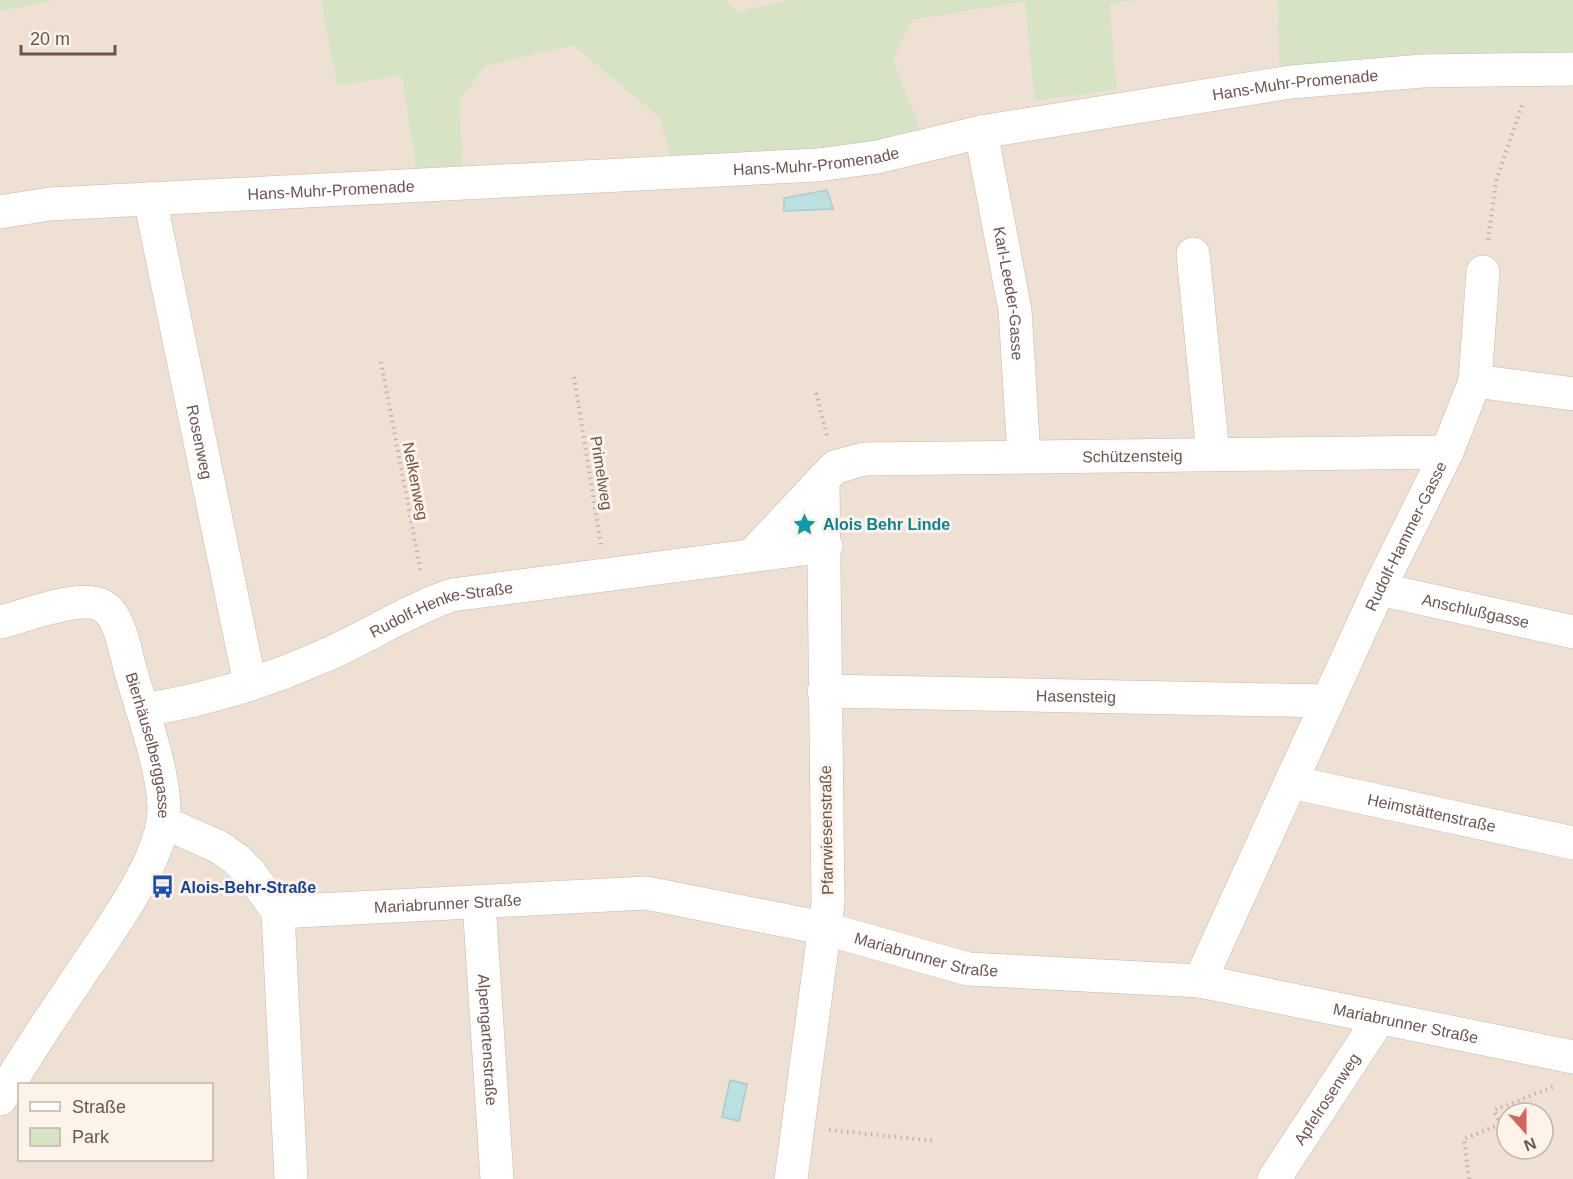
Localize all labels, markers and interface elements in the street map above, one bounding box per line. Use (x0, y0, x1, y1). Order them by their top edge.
scale bar (21, 18, 116, 56)
text: 20 m (30, 29, 70, 49)
street label: Hans-Muhr-Promenade (1211, 67, 1379, 104)
street label: Hans-Muhr-Promenade (732, 144, 901, 178)
street label: Hans-Muhr-Promenade (247, 177, 415, 203)
street label: Karl-Leeder-Gasse (990, 225, 1026, 361)
street label: Rosenweg (184, 403, 216, 481)
street label: Primelweg (587, 435, 616, 511)
street label: Nelkenweg (400, 441, 431, 522)
street label: Schützensteig (1082, 447, 1183, 465)
street label: Rudolf-Hammer-Gasse (1362, 459, 1450, 614)
place icon: Alois Behr Linde (792, 511, 818, 537)
place label: Alois Behr Linde (823, 516, 950, 533)
street label: Rudolf-Henke-Straße (367, 579, 514, 641)
street label: Anschlußgasse (1420, 591, 1531, 631)
street label: Bierhäuselberggasse (122, 670, 172, 819)
street label: Hasensteig (1036, 687, 1116, 706)
street label: Pfarrwiesenstraße (817, 765, 836, 895)
street label: Heimstättenstraße (1366, 791, 1497, 835)
bus stop icon: Alois-Behr-Straße (149, 874, 175, 900)
place label: Alois-Behr-Straße (180, 879, 316, 896)
street label: Mariabrunner Straße (374, 891, 522, 916)
street label: Mariabrunner Straße (853, 929, 999, 980)
street label: Alpengartenstraße (475, 973, 500, 1106)
street label: Mariabrunner Straße (1332, 1000, 1480, 1047)
street label: Apfelrosenweg (1291, 1050, 1363, 1148)
legend (18, 1083, 213, 1161)
text: Straße (72, 1097, 126, 1117)
north arrow (1495, 1101, 1555, 1161)
text: Park (72, 1127, 110, 1147)
text: N (1522, 1135, 1539, 1155)

